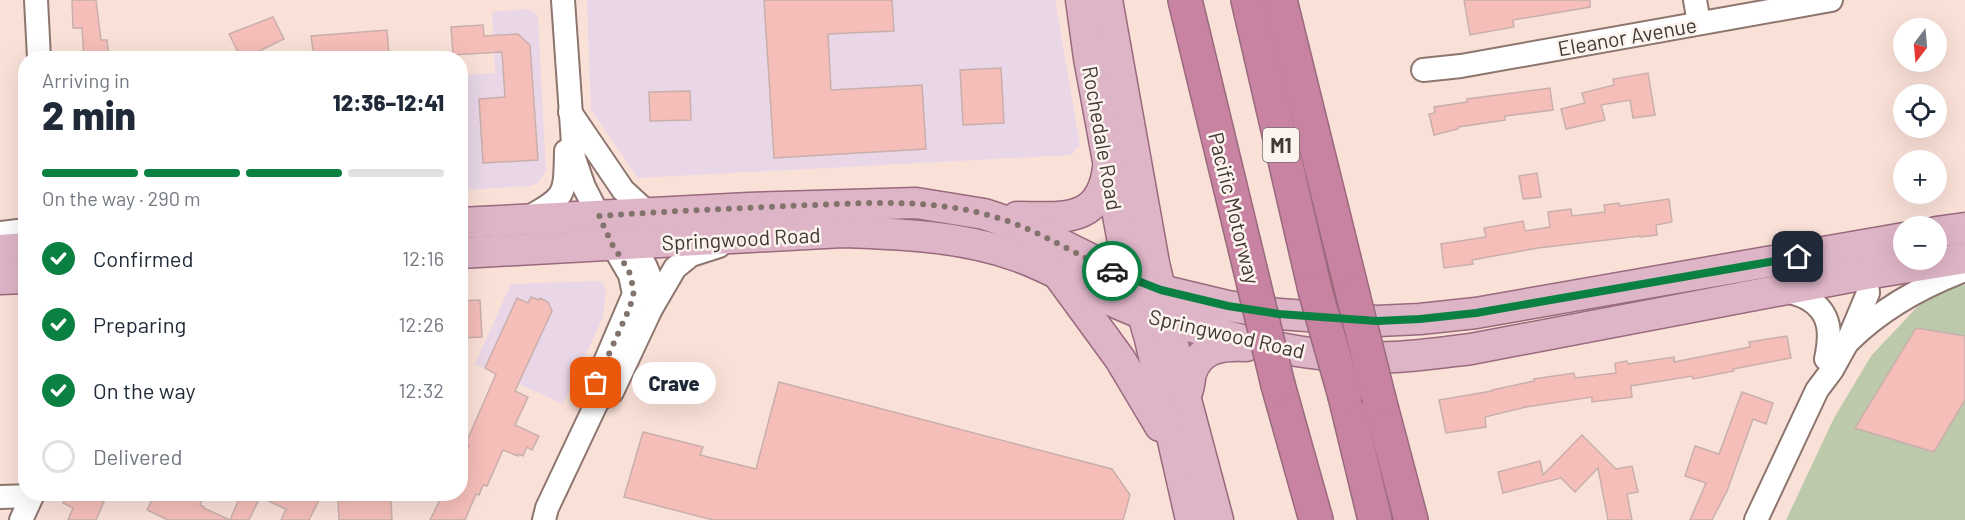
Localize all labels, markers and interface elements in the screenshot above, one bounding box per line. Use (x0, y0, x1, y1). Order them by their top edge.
street label: Eleanor Avenue (1556, 11, 1698, 61)
north arrow (1893, 18, 1947, 72)
map controls (1893, 18, 1947, 270)
street label: Rochedale Road (1078, 64, 1128, 212)
text: Arriving in (42, 68, 130, 92)
button: locate (1893, 84, 1947, 138)
text: 12:36–12:41 (333, 89, 444, 115)
text: 2 min (42, 91, 136, 138)
road number: M1 (1263, 128, 1299, 162)
street label: Pacific Motorway (1204, 129, 1266, 287)
button: + (1893, 150, 1947, 204)
text: On the way · 290 m (42, 186, 201, 210)
button: − (1893, 216, 1947, 270)
street label: Springwood Road (661, 221, 821, 255)
pin (1772, 231, 1823, 282)
icon: home (1781, 240, 1814, 273)
courier (1082, 241, 1142, 301)
icon: check (42, 242, 75, 275)
text: Confirmed (93, 245, 193, 271)
text: 12:16 (402, 246, 444, 270)
icon: car (1096, 255, 1129, 288)
street label: Springwood Road (1147, 303, 1307, 363)
icon: check (42, 308, 75, 341)
text: Preparing (93, 311, 186, 337)
text: 12:26 (398, 312, 444, 336)
pin (570, 357, 621, 408)
callout: Crave (632, 362, 716, 404)
icon: bag (579, 366, 612, 399)
text: Crave (648, 371, 700, 395)
icon: check (42, 374, 75, 407)
text: On the way (93, 377, 196, 403)
text: 12:32 (398, 378, 444, 402)
text: Delivered (93, 443, 182, 469)

